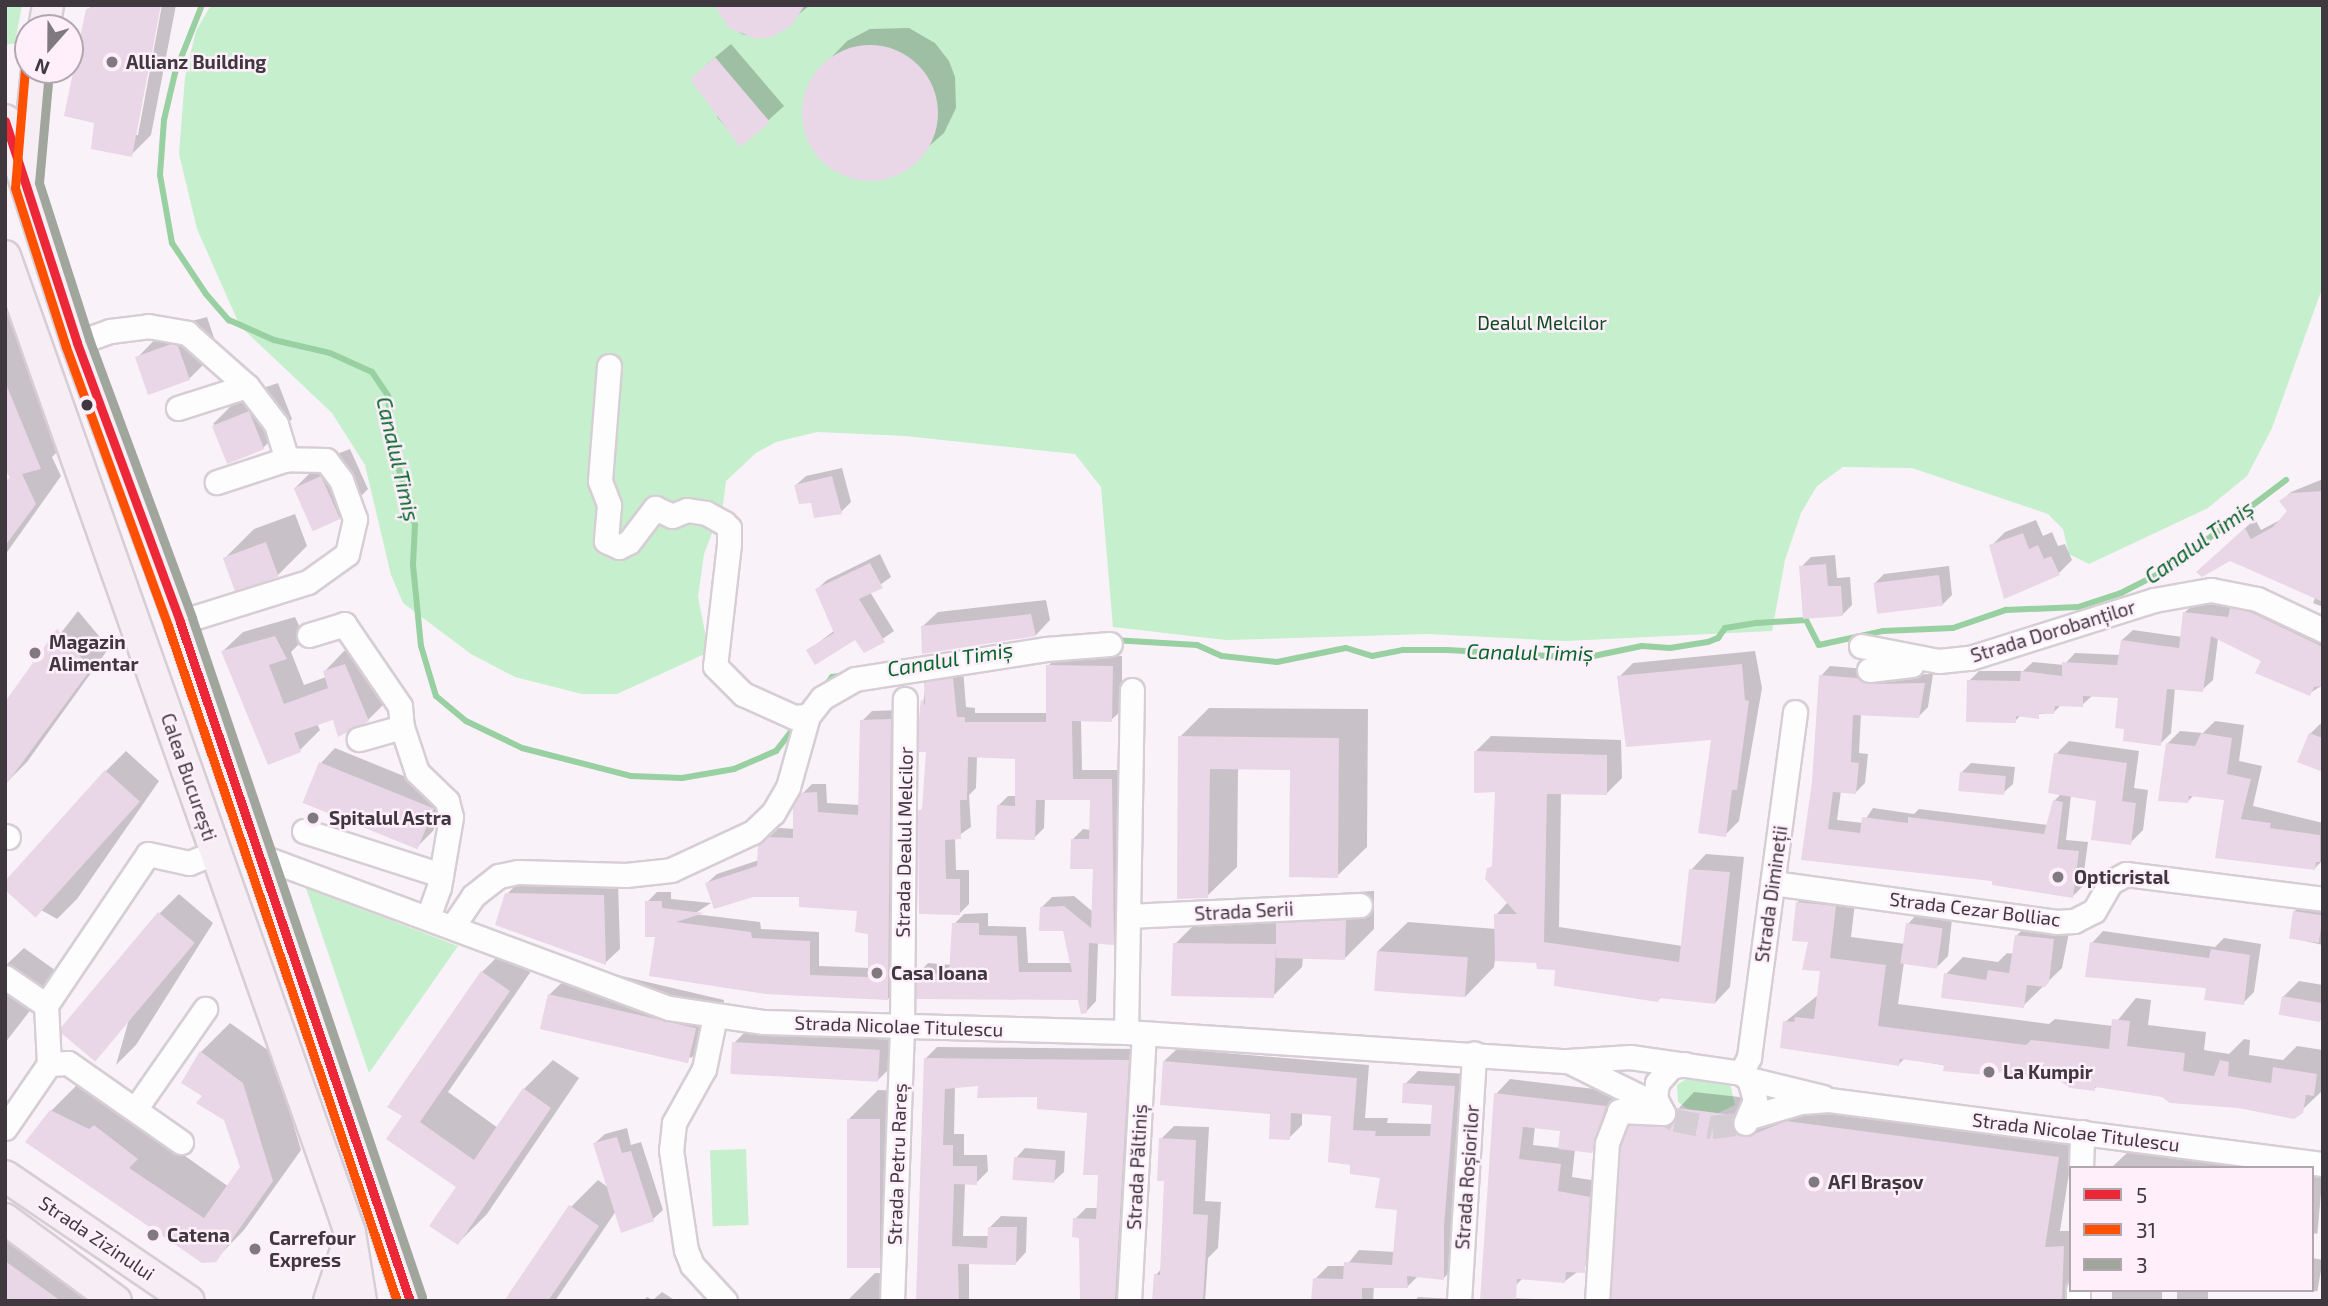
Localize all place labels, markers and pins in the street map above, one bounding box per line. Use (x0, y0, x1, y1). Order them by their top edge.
place label: Allianz Building (126, 51, 266, 73)
marker: Allianz Building (104, 54, 120, 70)
unlabelled marker (80, 398, 94, 412)
place label: Magazin Alimentar (49, 631, 138, 675)
marker: Magazin Alimentar (27, 645, 43, 661)
place label: Spitalul Astra (329, 807, 452, 829)
marker: Spitalul Astra (303, 808, 323, 828)
place label: Opticristal (2074, 866, 2169, 888)
marker: Opticristal (2048, 867, 2068, 887)
place label: Casa Ioana (891, 962, 988, 984)
marker: Casa Ioana (869, 965, 885, 981)
place label: La Kumpir (2003, 1061, 2093, 1083)
marker: La Kumpir (1981, 1064, 1997, 1080)
place label: AFI Brașov (1828, 1171, 1924, 1193)
marker: AFI Brașov (1806, 1174, 1822, 1190)
place label: Catena (167, 1224, 230, 1246)
marker: Catena (145, 1227, 161, 1243)
place label: Carrefour Express (269, 1227, 356, 1271)
marker: Carrefour Express (247, 1241, 263, 1257)

